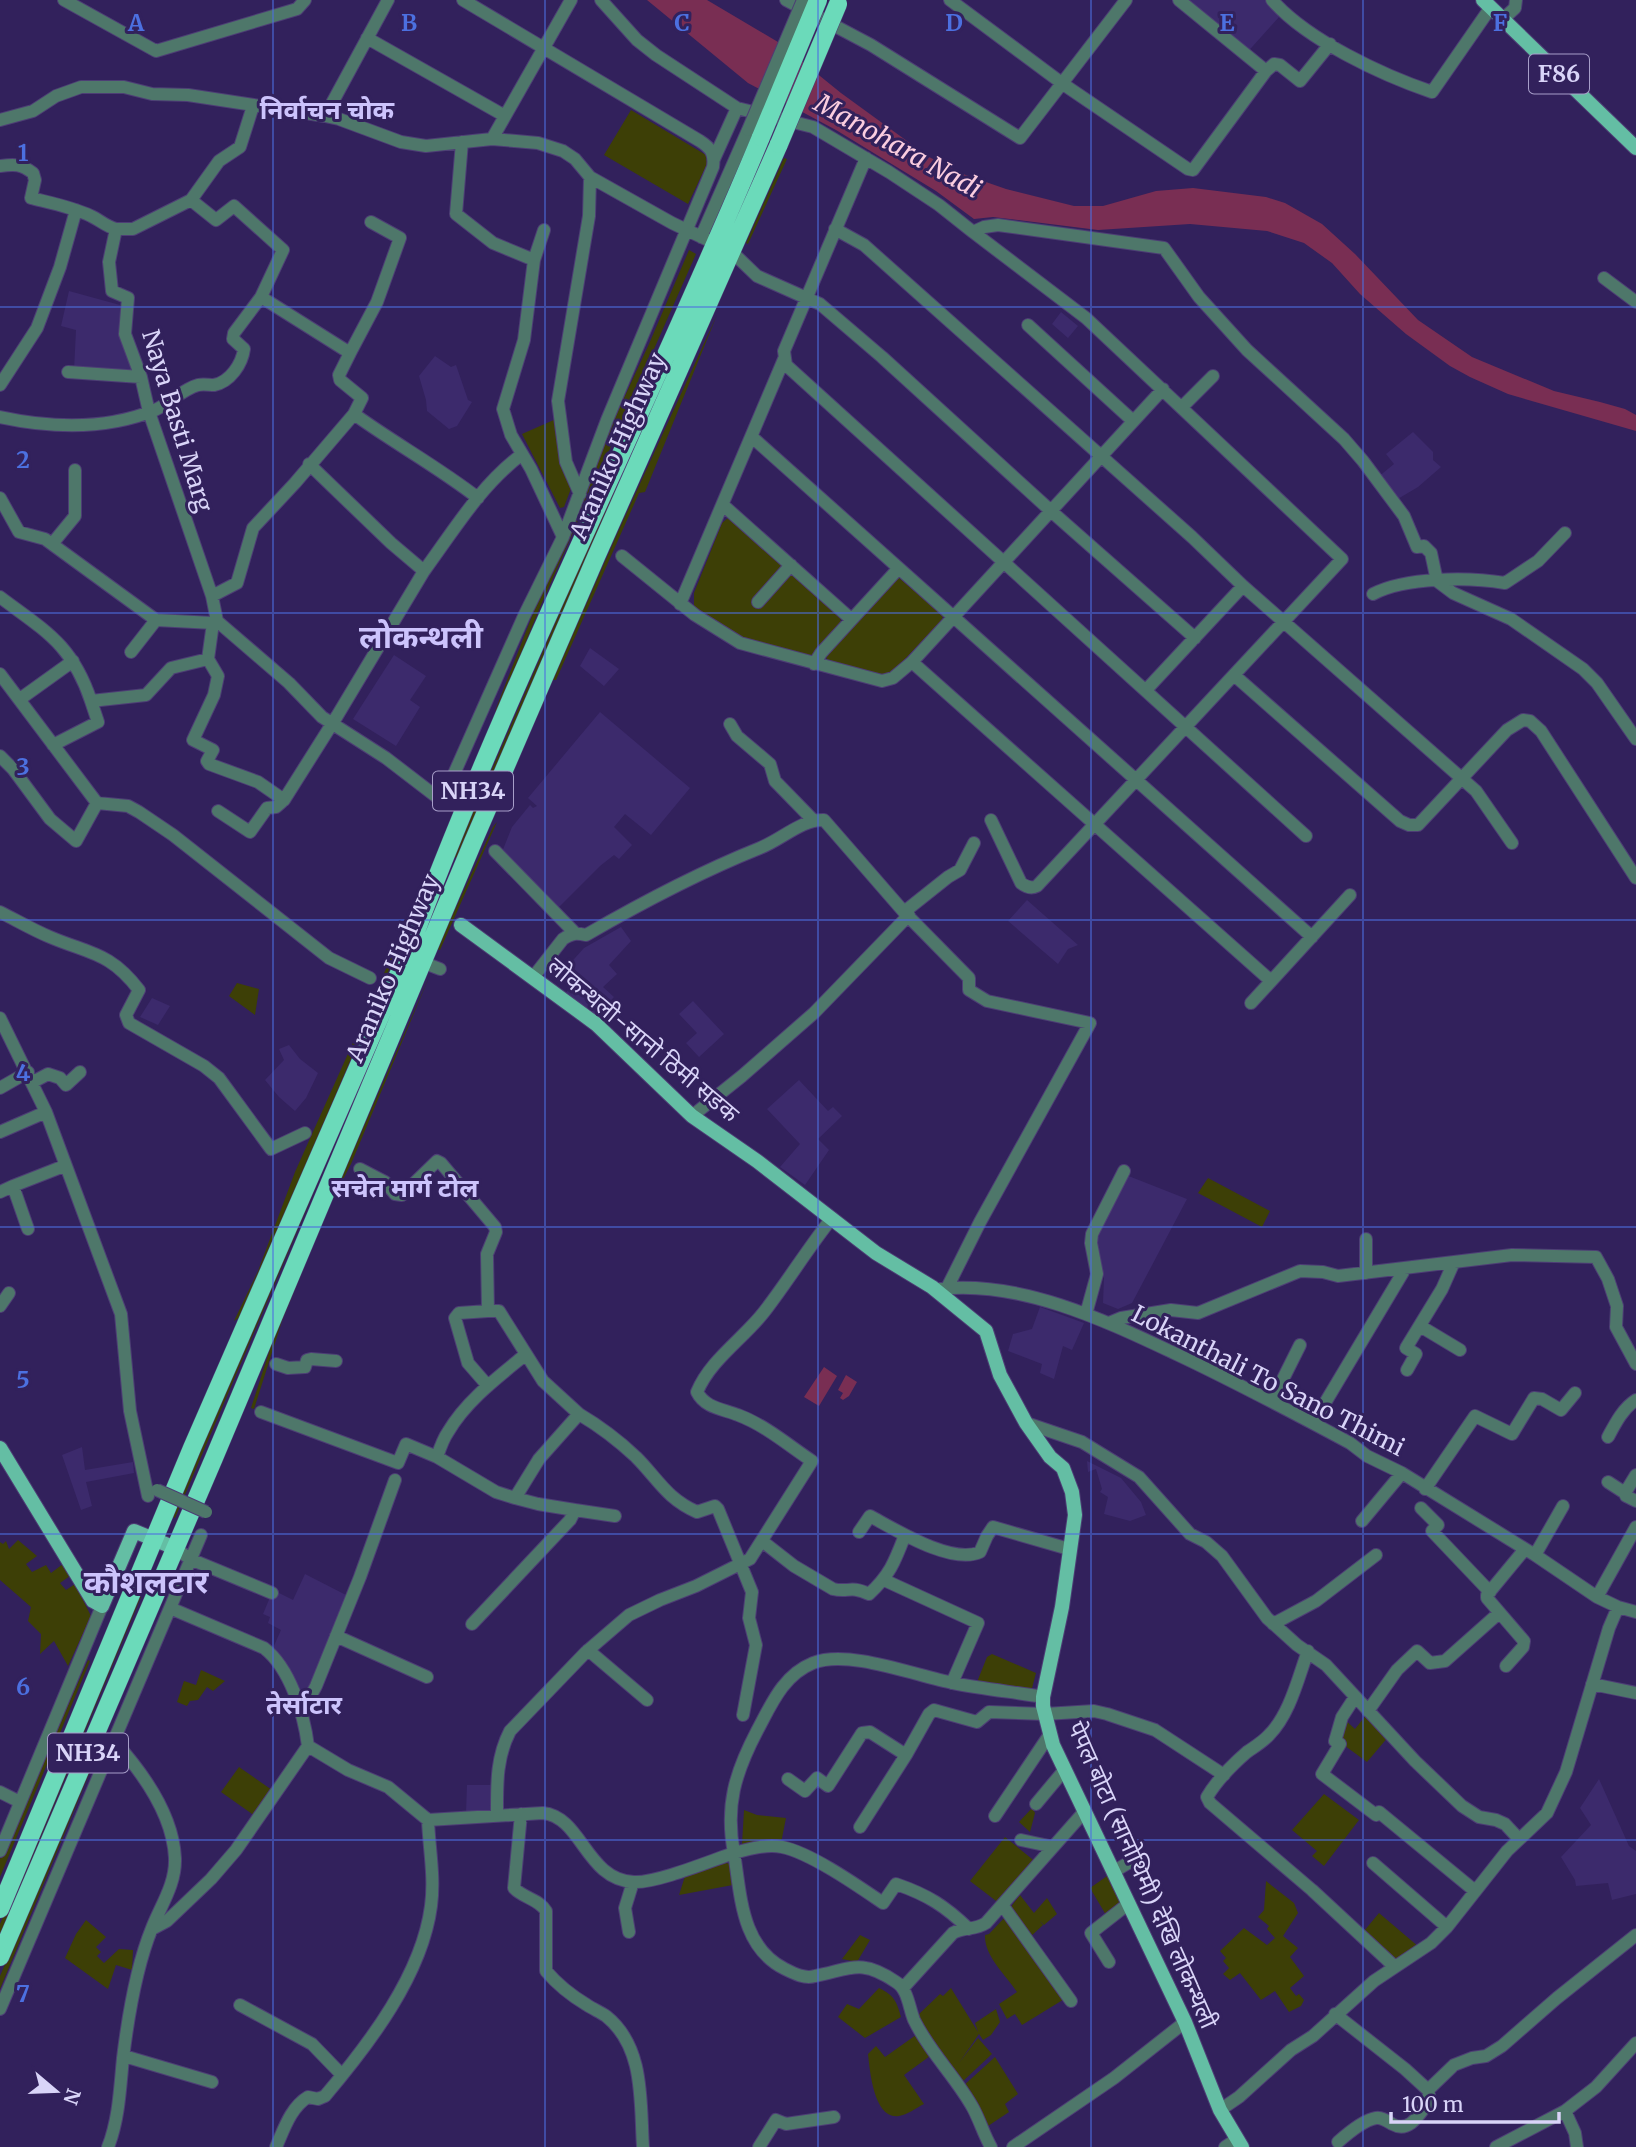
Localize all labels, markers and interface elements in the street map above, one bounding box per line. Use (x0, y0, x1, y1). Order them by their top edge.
text: A (127, 8, 145, 37)
text: B (401, 8, 417, 37)
text: C (674, 8, 690, 37)
text: D (945, 8, 963, 37)
text: E (1219, 8, 1235, 37)
text: F (1493, 8, 1507, 37)
road number: F86 (1529, 54, 1589, 94)
water label: Manohara Nadi (808, 86, 988, 205)
district label: निर्वाचन चोक (260, 93, 395, 126)
text: 1 (18, 138, 29, 167)
street label: Naya Basti Marg (135, 326, 220, 516)
street label: Araniko Highway (562, 348, 673, 545)
text: 2 (16, 445, 30, 474)
district label: लोकन्थली (359, 617, 484, 657)
text: 3 (16, 752, 30, 781)
road number: NH34 (433, 772, 513, 810)
street label: Araniko Highway (339, 869, 446, 1067)
street label: लोकन्थली-सानो ठिमी सडक (541, 950, 746, 1129)
text: 4 (16, 1058, 31, 1087)
district label: सचेत मार्ग टोल (331, 1171, 479, 1204)
street label: Lokanthali To Sano Thimi (1127, 1298, 1410, 1463)
text: 5 (16, 1365, 30, 1394)
district label: कौशलटार (84, 1562, 209, 1602)
text: 6 (16, 1672, 30, 1701)
district label: तेर्साटार (266, 1688, 343, 1721)
street label: पेपल बोटा (सानोथिमी) देखि लोकन्थली (1061, 1716, 1225, 2034)
road number: NH34 (48, 1734, 128, 1772)
text: 7 (16, 1979, 30, 2008)
north arrow (21, 2056, 91, 2126)
scale bar (1391, 2080, 1559, 2124)
text: N (58, 2086, 86, 2108)
text: 100 m (1402, 2091, 1464, 2118)

